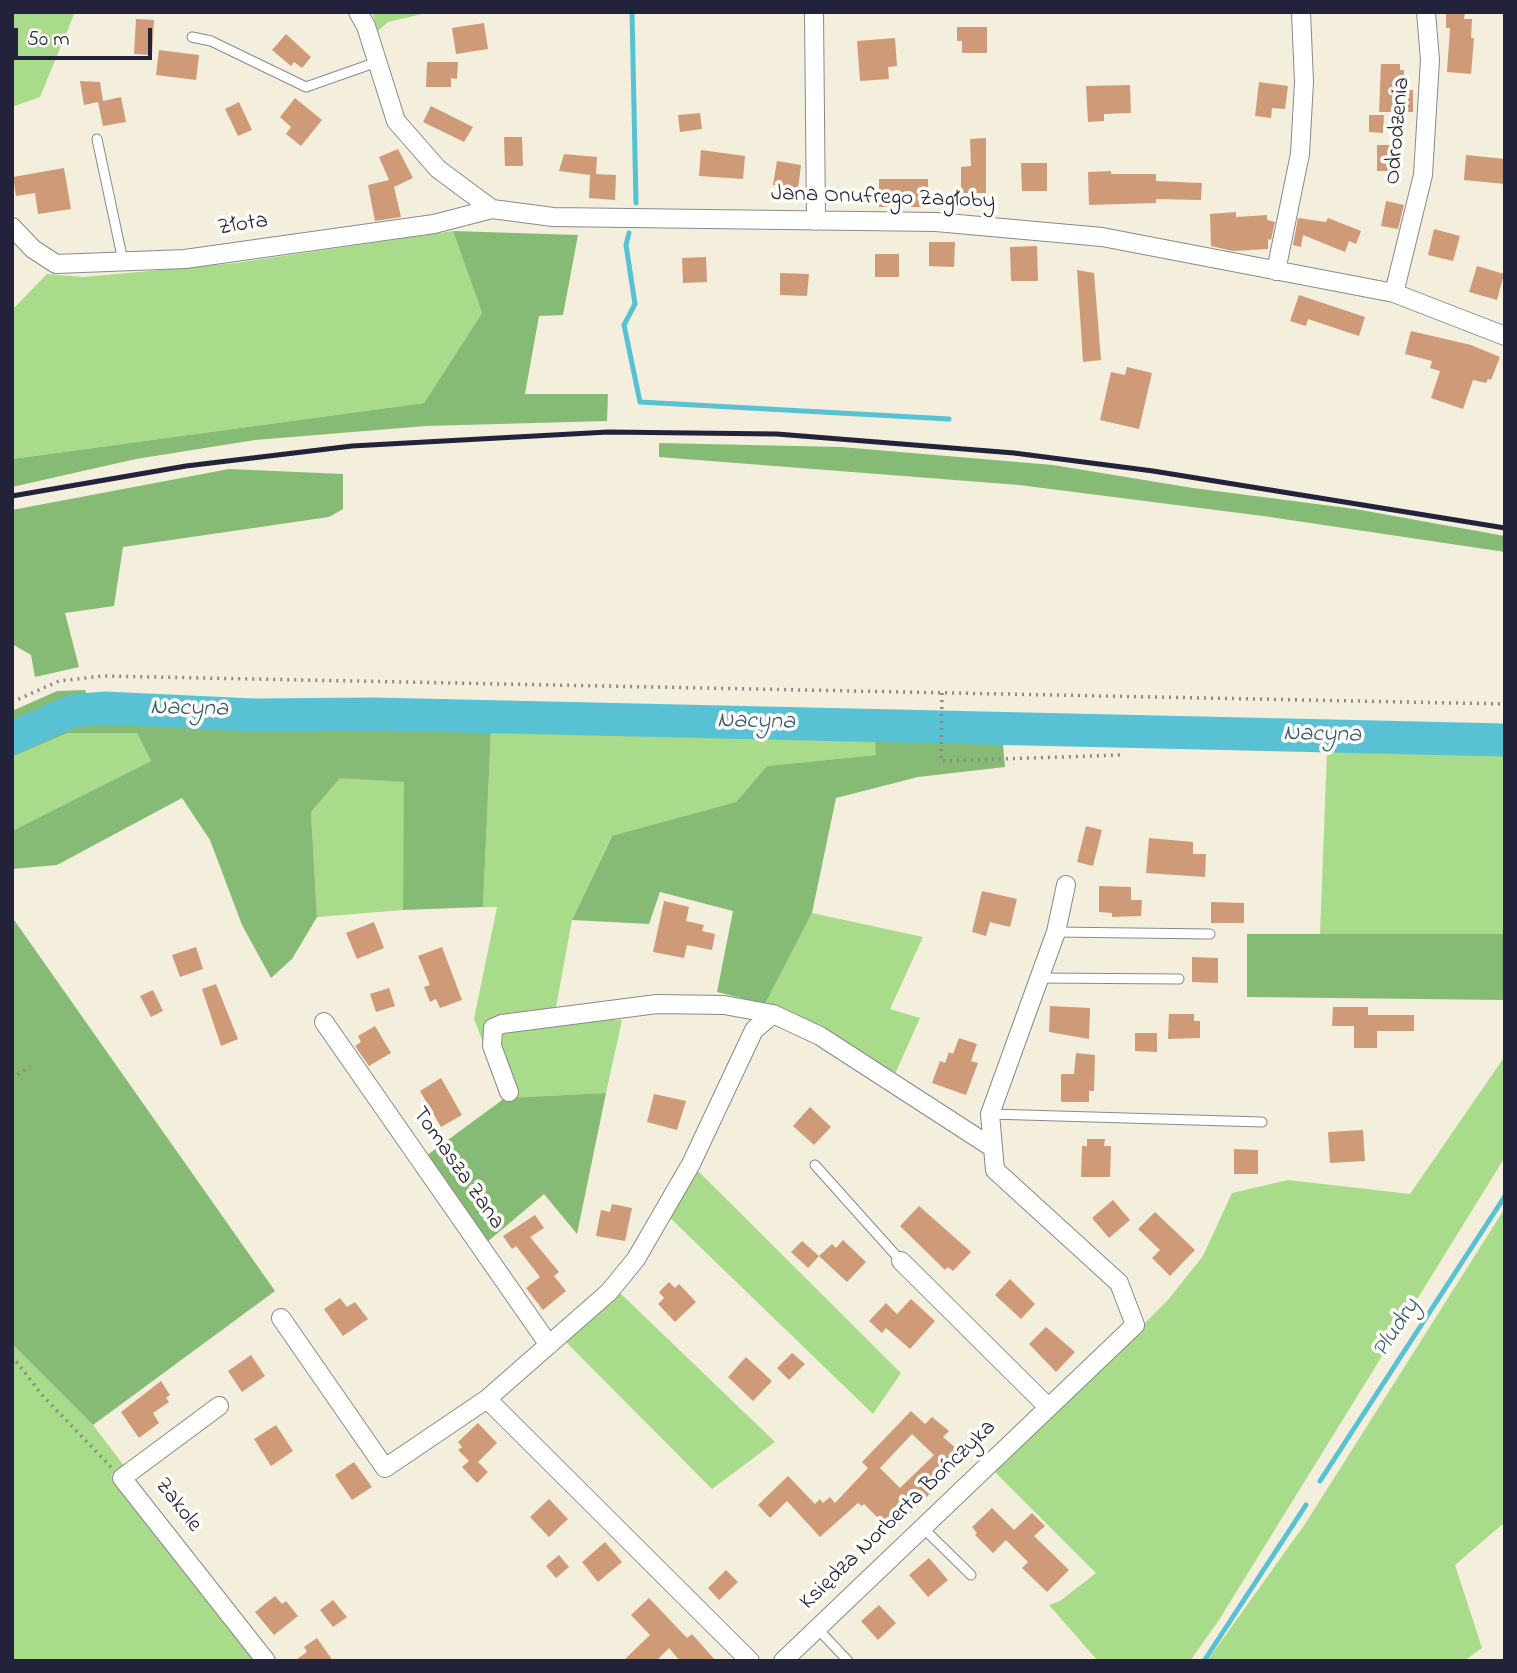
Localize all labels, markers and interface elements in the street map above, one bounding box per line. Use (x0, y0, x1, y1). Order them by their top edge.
scale bar (18, 14, 156, 58)
text: 50 m (27, 25, 70, 55)
street label: Odrodzenia (1381, 76, 1417, 186)
street label: Jana Onufrego Zagłoby (770, 181, 996, 217)
street label: Złota (216, 208, 270, 244)
water label: Nacyna (150, 695, 228, 725)
water label: Nacyna (717, 708, 795, 738)
water label: Nacyna (1283, 721, 1361, 751)
street label: Tomasza Zana (405, 1102, 509, 1236)
water label: Pludry (1368, 1294, 1428, 1364)
street label: Księdza Norberta Bończyka (795, 1415, 1003, 1617)
street label: Zakole (147, 1473, 207, 1539)

